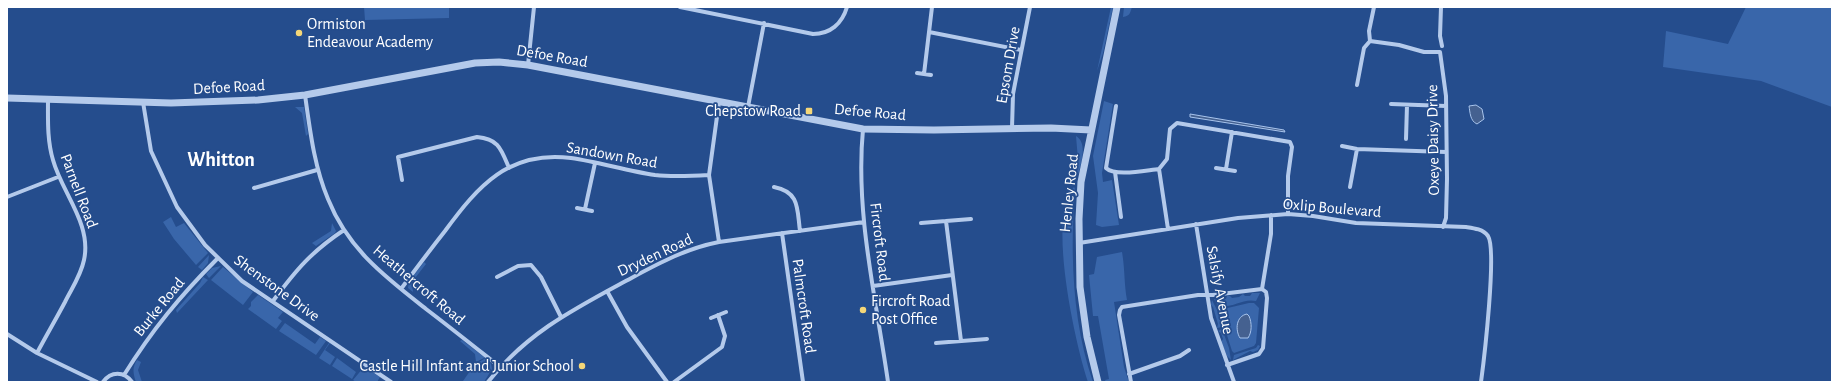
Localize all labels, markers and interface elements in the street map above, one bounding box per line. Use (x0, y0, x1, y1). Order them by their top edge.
place label: Ormiston Endeavour Academy (307, 16, 433, 51)
street label: Epsom Drive (993, 25, 1023, 105)
marker: Ormiston Endeavour Academy (294, 28, 304, 38)
street label: Defoe Road (515, 42, 589, 70)
street label: Defoe Road (193, 77, 265, 97)
street label: Oxeye Daisy Drive (1424, 84, 1443, 196)
street label: Defoe Road (833, 101, 907, 123)
place label: Chepstow Road (705, 103, 801, 119)
marker: Chepstow Road (804, 106, 814, 116)
street label: Sandown Road (565, 139, 659, 171)
district label: Whitton (187, 150, 255, 170)
street label: Parnell Road (57, 152, 101, 230)
street label: Henley Road (1057, 153, 1082, 233)
street label: Oxlip Boulevard (1282, 196, 1382, 220)
street label: Fircroft Road (867, 202, 893, 282)
street label: Dryden Road (615, 231, 695, 280)
street label: Heathercroft Road (370, 242, 468, 328)
street label: Salsify Avenue (1203, 244, 1236, 336)
street label: Shenstone Drive (231, 252, 323, 324)
street label: Palmcroft Road (789, 258, 819, 354)
street label: Burke Road (131, 275, 187, 339)
place label: Fircroft Road Post Office (871, 293, 950, 327)
marker: Fircroft Road Post Office (858, 305, 868, 315)
place label: Castle Hill Infant and Junior School (360, 358, 574, 374)
marker: Castle Hill Infant and Junior School (577, 361, 587, 371)

